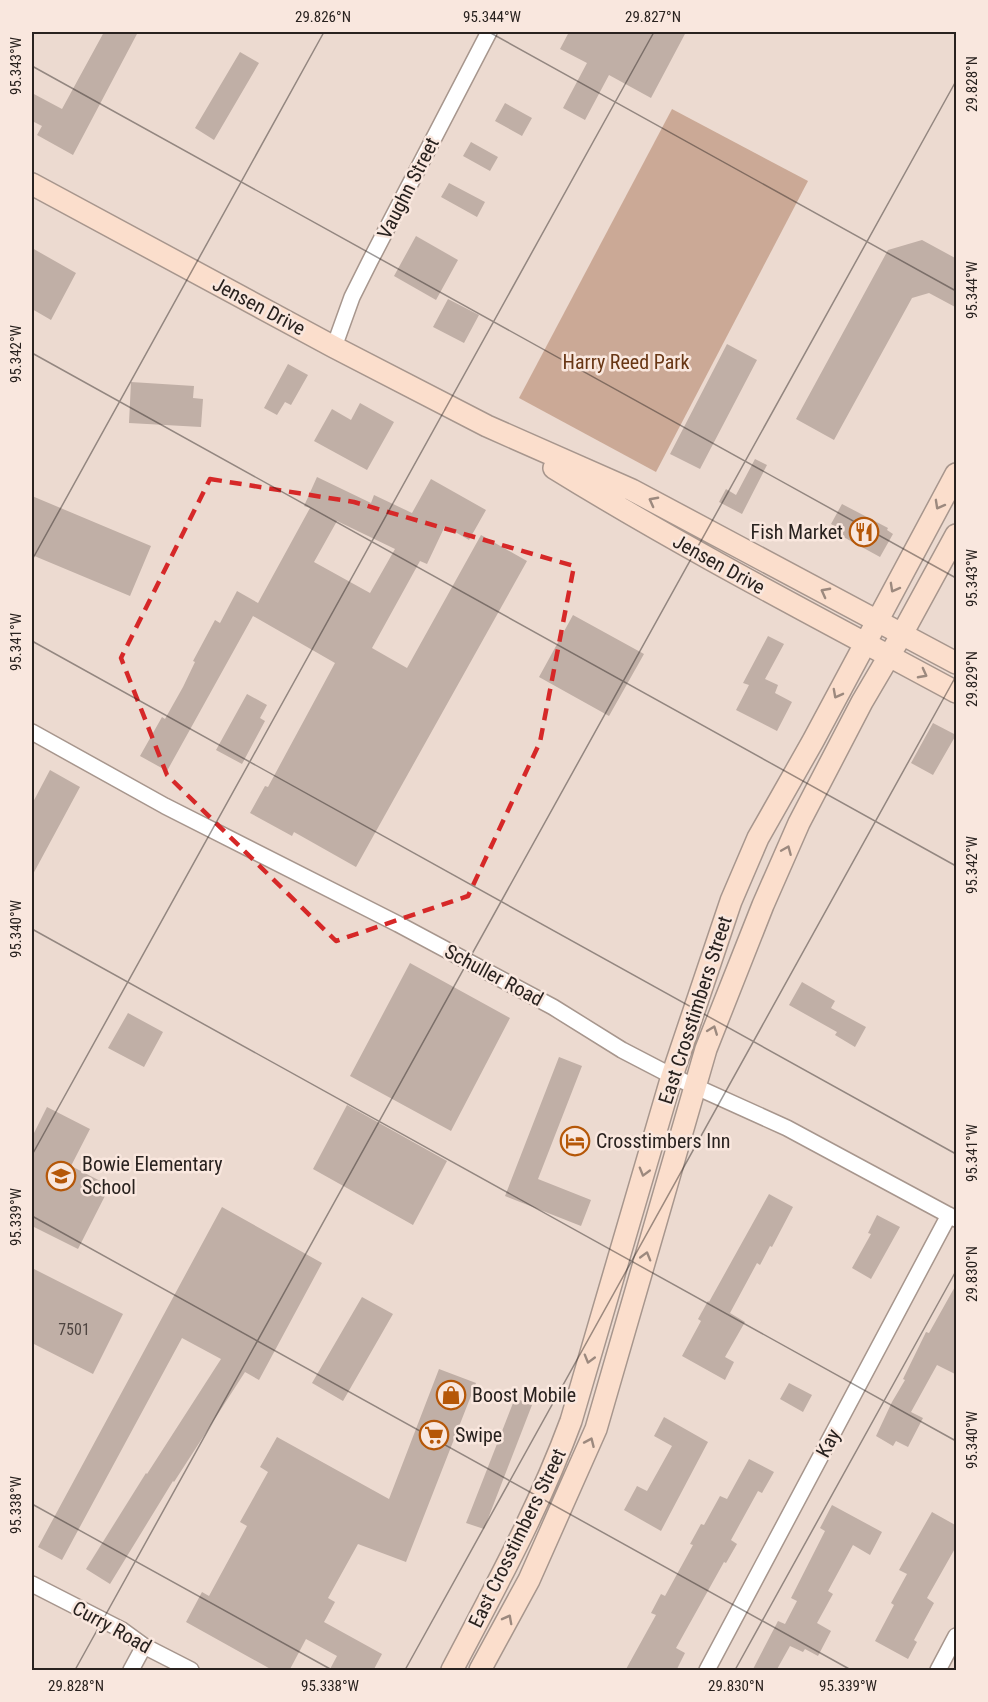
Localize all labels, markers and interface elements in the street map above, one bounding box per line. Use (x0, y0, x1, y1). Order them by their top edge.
text: 29.826°N (295, 8, 351, 26)
text: 95.344°W (463, 8, 522, 26)
text: 29.827°N (625, 8, 681, 26)
text: 95.343°W (7, 36, 25, 95)
text: 29.828°N (963, 56, 981, 112)
street label: Vaughn Street (372, 133, 444, 243)
text: 95.344°W (963, 260, 981, 319)
street label: Jensen Drive (209, 272, 309, 340)
text: 95.342°W (7, 324, 25, 383)
park label: Harry Reed Park (563, 350, 689, 374)
one-way arrow (648, 497, 659, 508)
one-way arrow (935, 499, 946, 509)
restaurant icon: Fish Market (848, 516, 880, 548)
place label: Fish Market (751, 520, 843, 544)
street label: Jensen Drive (669, 529, 769, 599)
text: 95.343°W (963, 548, 981, 607)
one-way arrow (890, 581, 901, 592)
one-way arrow (821, 588, 831, 599)
text: 95.341°W (7, 612, 25, 671)
text: 29.829°N (963, 651, 981, 707)
one-way arrow (917, 667, 927, 678)
one-way arrow (833, 688, 845, 699)
text: 95.342°W (963, 835, 981, 894)
one-way arrow (780, 845, 792, 856)
text: 95.340°W (7, 899, 25, 958)
street label: East Crosstimbers Street (653, 913, 737, 1107)
street label: Schuller Road (441, 939, 547, 1011)
one-way arrow (706, 1025, 718, 1036)
text: 95.341°W (963, 1123, 981, 1182)
hotel icon: Crosstimbers Inn (559, 1125, 591, 1157)
place label: Crosstimbers Inn (596, 1129, 731, 1153)
place label: Bowie Elementary School (82, 1152, 223, 1199)
school or university icon: Bowie Elementary School (45, 1160, 77, 1192)
one-way arrow (639, 1166, 651, 1177)
text: 95.339°W (7, 1187, 25, 1246)
text: 29.830°N (963, 1246, 981, 1302)
one-way arrow (639, 1251, 651, 1262)
house number: 7501 (58, 1320, 90, 1339)
one-way arrow (584, 1354, 596, 1364)
shop icon: Boost Mobile (435, 1379, 467, 1411)
place label: Boost Mobile (472, 1383, 576, 1407)
text: 95.340°W (963, 1410, 981, 1469)
supermarket icon: Swipe (418, 1419, 450, 1451)
place label: Swipe (455, 1423, 502, 1447)
street label: Kay (811, 1425, 845, 1461)
one-way arrow (583, 1438, 595, 1449)
street label: East Crosstimbers Street (463, 1445, 571, 1631)
text: 95.338°W (7, 1475, 25, 1534)
street label: Curry Road (68, 1596, 156, 1658)
one-way arrow (501, 1615, 512, 1625)
text: 29.828°N (48, 1677, 104, 1695)
text: 95.338°W (301, 1677, 360, 1695)
text: 29.830°N (708, 1677, 764, 1695)
text: 95.339°W (819, 1677, 878, 1695)

